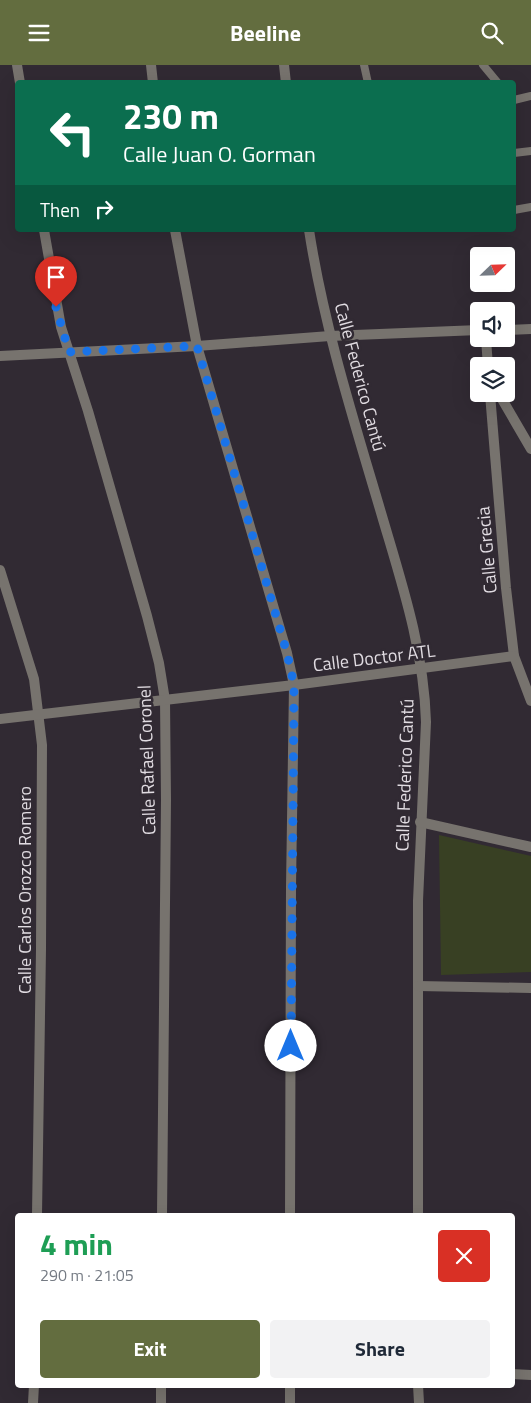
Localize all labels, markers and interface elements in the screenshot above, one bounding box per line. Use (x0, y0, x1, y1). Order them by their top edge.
text: Beeline (230, 16, 301, 50)
icon: menu (25, 19, 53, 47)
icon: search (478, 19, 506, 47)
text: 230 m (123, 89, 219, 143)
icon: left (40, 100, 105, 165)
text: Calle Juan O. Gorman (123, 137, 316, 171)
text: Then (40, 195, 80, 224)
icon: right (90, 195, 118, 223)
north arrow (470, 247, 515, 293)
map controls (470, 247, 515, 402)
pin (35, 256, 77, 307)
icon: arrive (42, 263, 70, 291)
street label: Calle Federico Cantú (328, 300, 393, 454)
button: sound (470, 302, 515, 347)
button: layers (470, 357, 515, 402)
street label: Calle Grecia (469, 505, 504, 595)
street label: Calle Doctor ATL (311, 637, 437, 678)
street label: Calle Rafael Coronel (130, 685, 163, 835)
street label: Calle Federico Cantú (388, 698, 421, 852)
street label: Calle Carlos Orozco Romero (11, 786, 38, 994)
position arrow (264, 1019, 316, 1071)
text: 4 min (40, 1221, 113, 1267)
button: close (438, 1230, 490, 1282)
text: 290 m · 21:05 (40, 1263, 134, 1287)
button: Exit (40, 1320, 260, 1378)
button: Share (270, 1320, 490, 1378)

